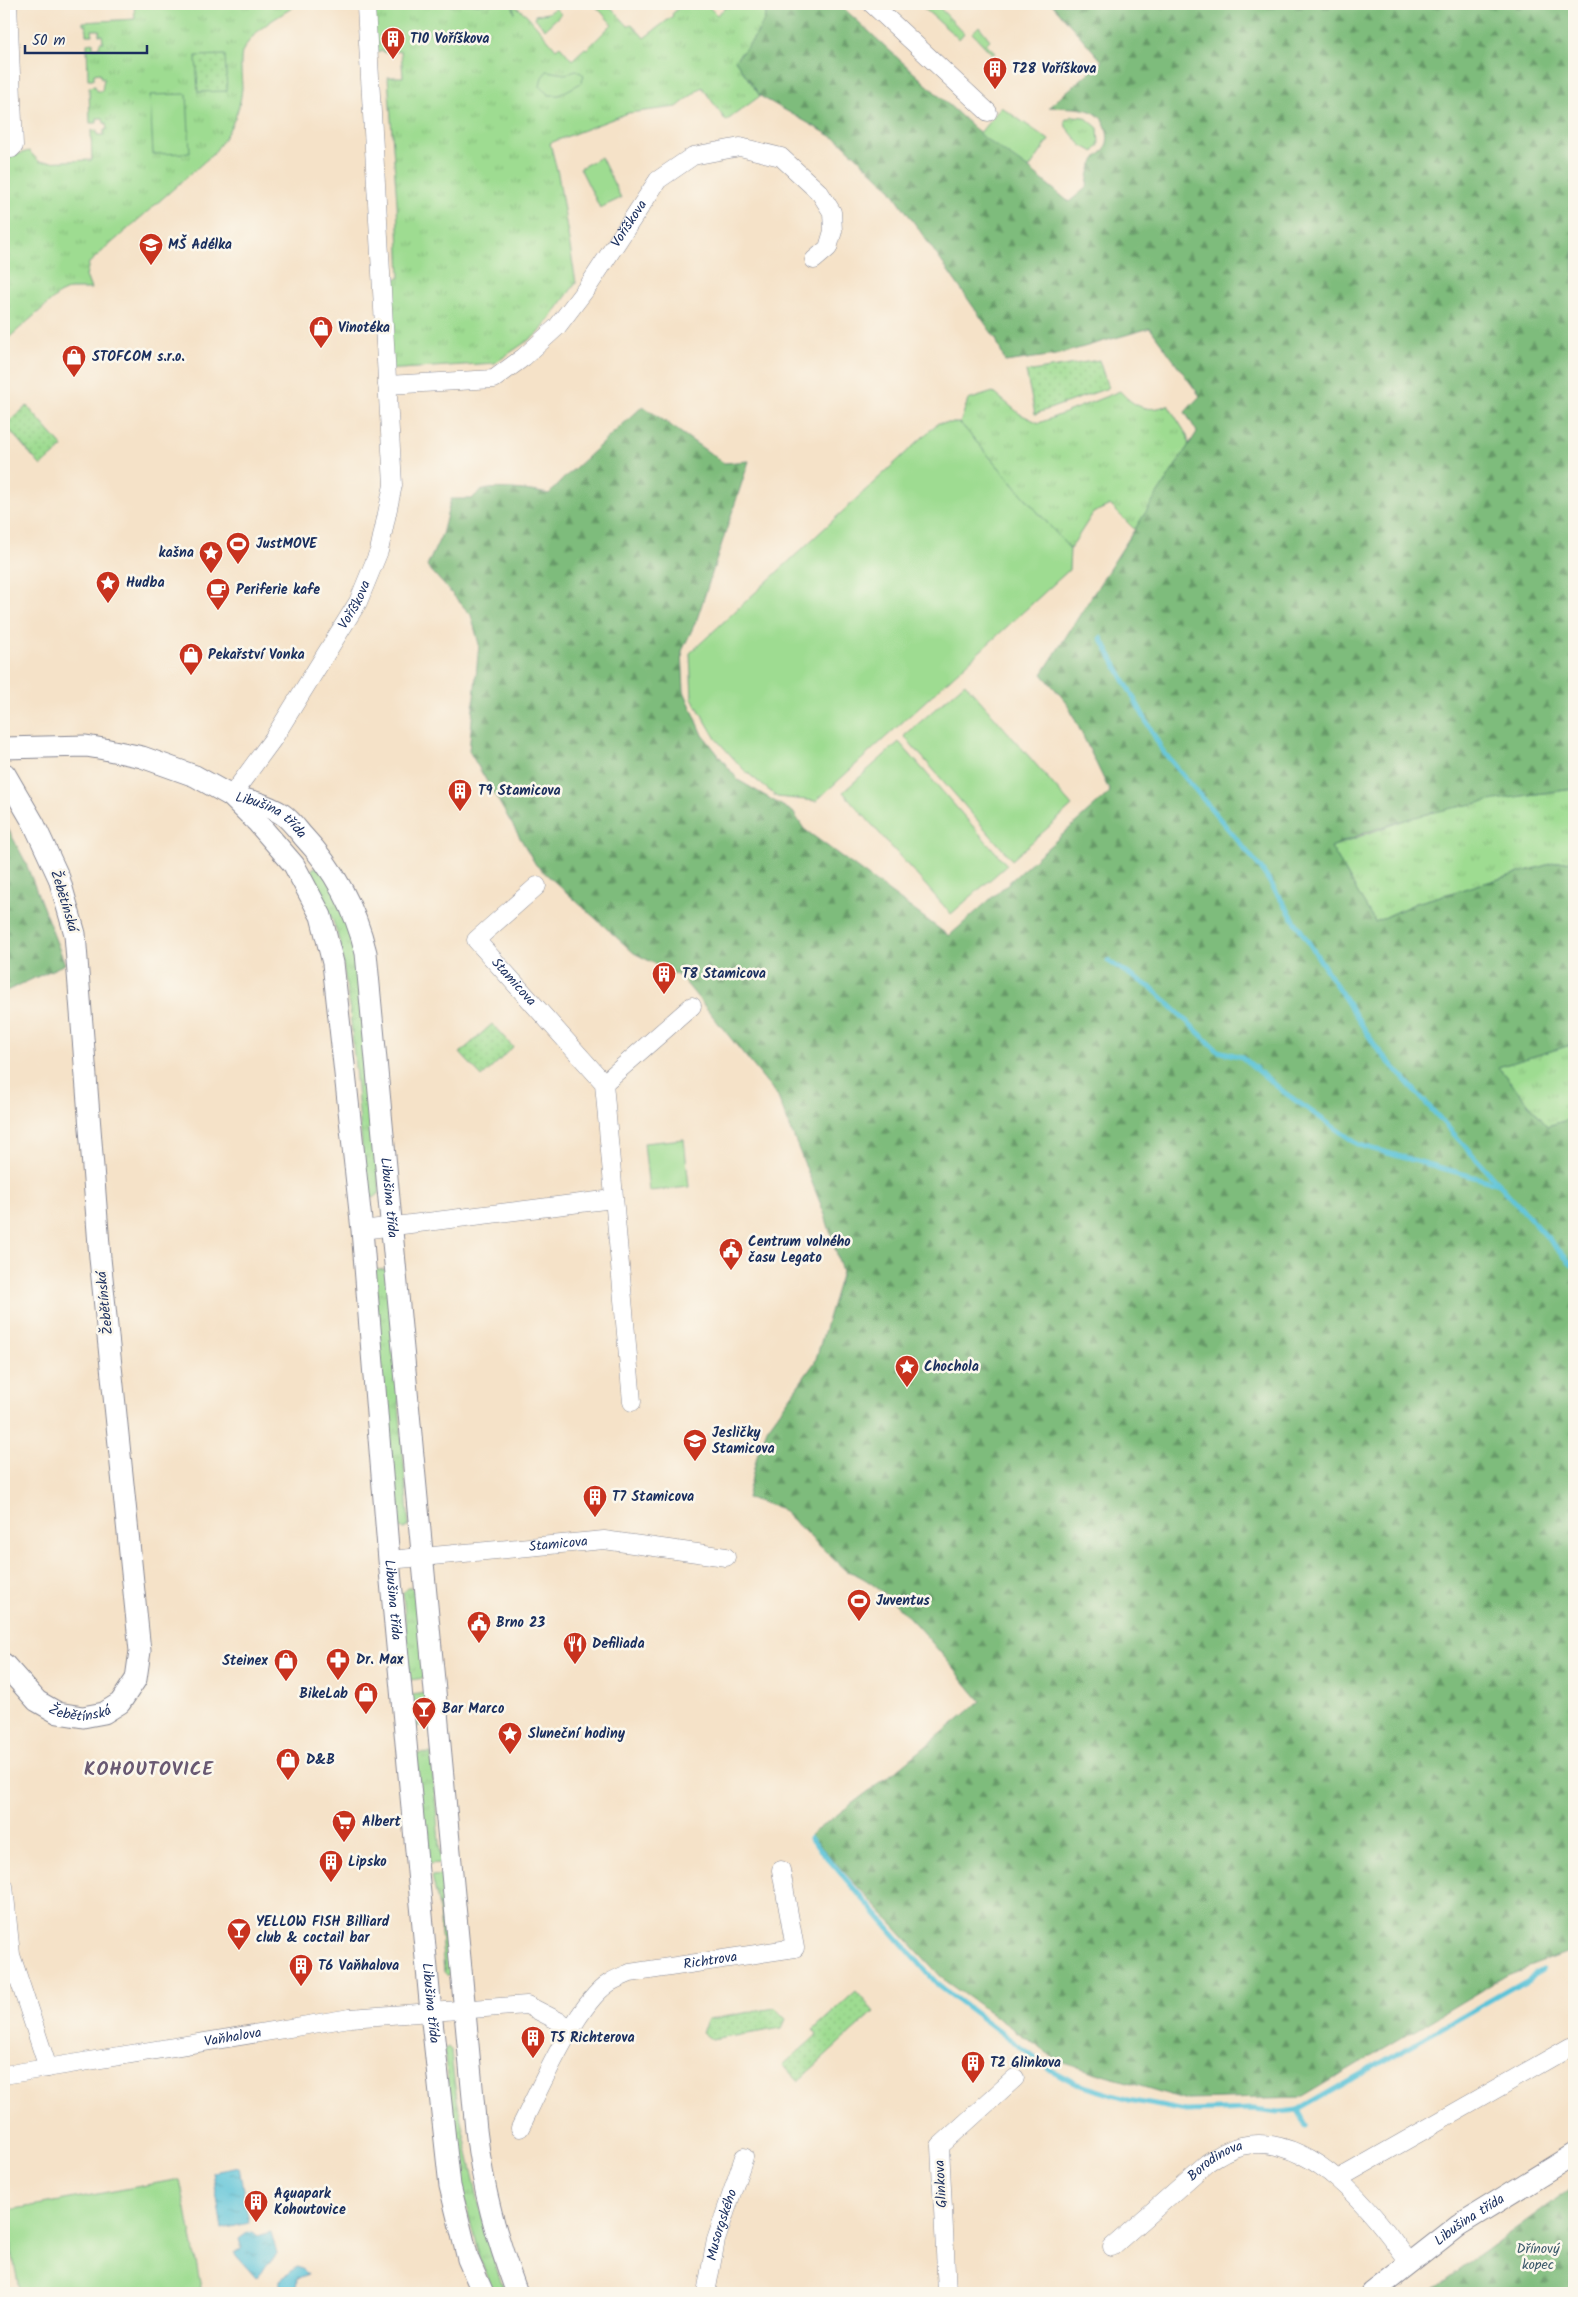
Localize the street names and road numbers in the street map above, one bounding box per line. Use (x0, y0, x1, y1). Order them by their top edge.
street label: Voříškova (605, 196, 653, 252)
street label: Voříškova (333, 577, 377, 634)
street label: Libušina třída (233, 786, 312, 844)
street label: Žebětínská (44, 867, 84, 936)
street label: Stamicova (486, 953, 542, 1011)
street label: Libušina třída (374, 1156, 404, 1239)
street label: Žebětínská (91, 1269, 119, 1336)
street label: Stamicova (528, 1531, 589, 1558)
street label: Libušina třída (378, 1559, 407, 1641)
street label: Žebětínská (44, 1699, 117, 1728)
street label: Richtrova (682, 1946, 739, 1976)
street label: Libušina třída (415, 1962, 445, 2045)
street label: Vaňhalova (203, 2022, 263, 2053)
street label: Borodinova (1182, 2135, 1245, 2187)
street label: Glinkova (929, 2159, 953, 2209)
street label: Musorgského (701, 2186, 743, 2263)
street label: Libušina třída (1429, 2188, 1509, 2251)

